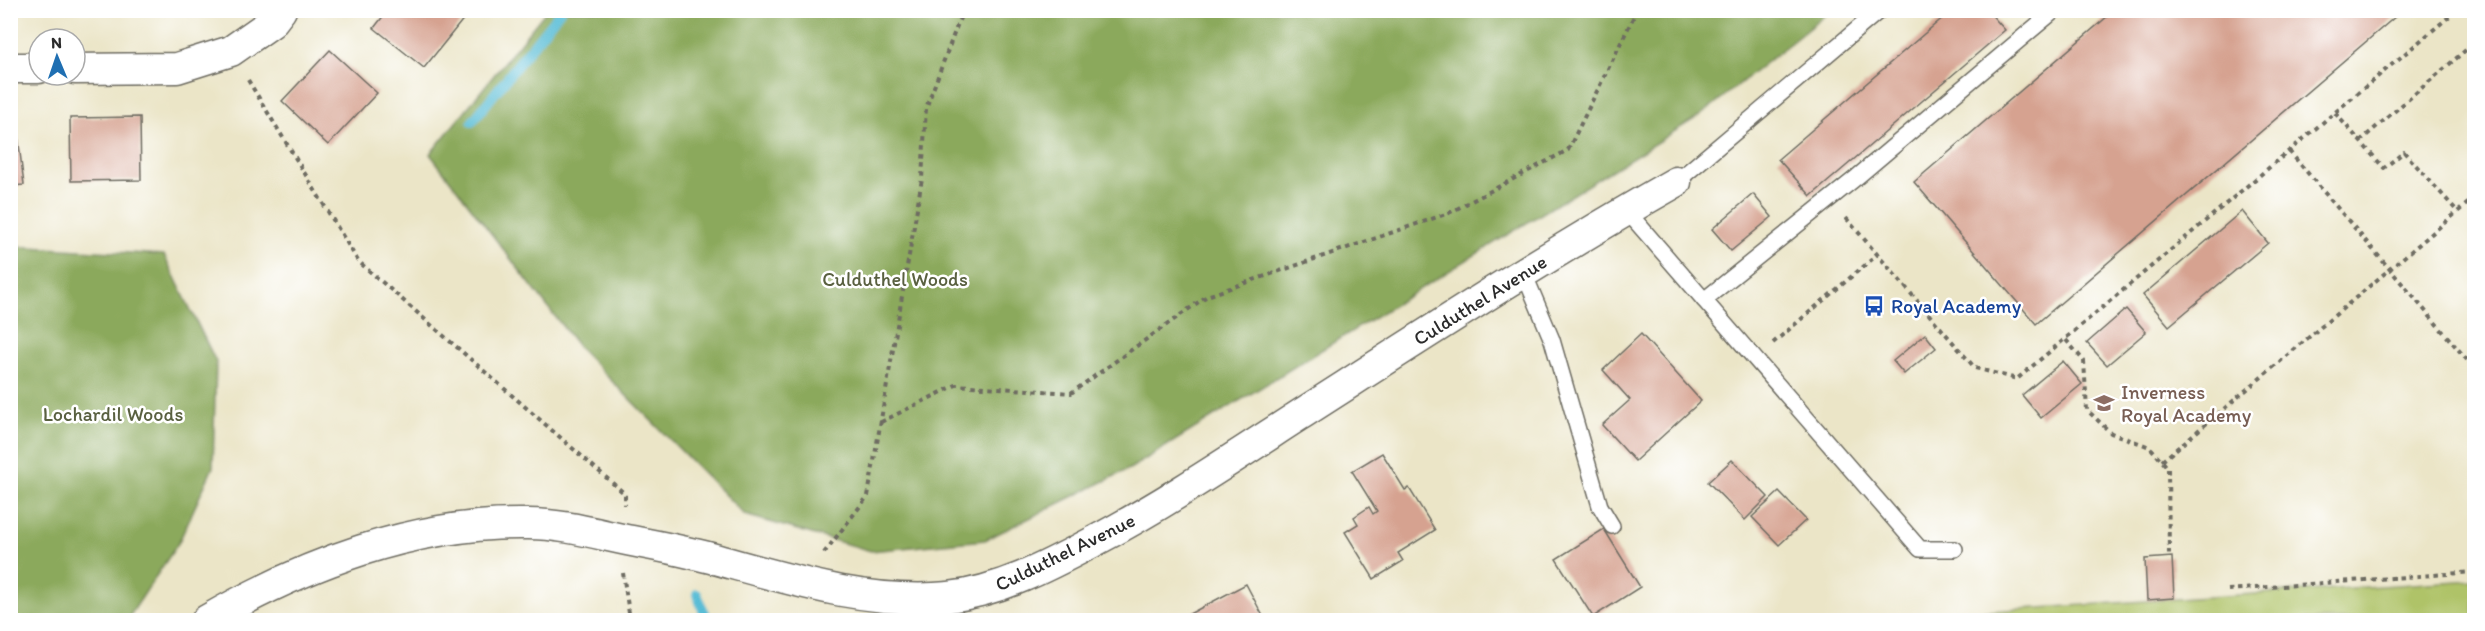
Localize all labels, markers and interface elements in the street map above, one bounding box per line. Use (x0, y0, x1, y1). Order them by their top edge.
north arrow (27, 27, 87, 87)
text: N (51, 33, 62, 52)
street label: Culduthel Avenue (1409, 249, 1551, 351)
park label: Culduthel Woods (822, 267, 968, 291)
bus stop icon: Royal Academy (1862, 294, 1886, 318)
place label: Royal Academy (1891, 294, 2022, 318)
place label: Inverness Royal Academy (2121, 380, 2252, 427)
school or university icon: Inverness Royal Academy (2092, 391, 2116, 415)
park label: Lochardil Woods (43, 402, 183, 426)
street label: Culduthel Avenue (991, 508, 1139, 596)

